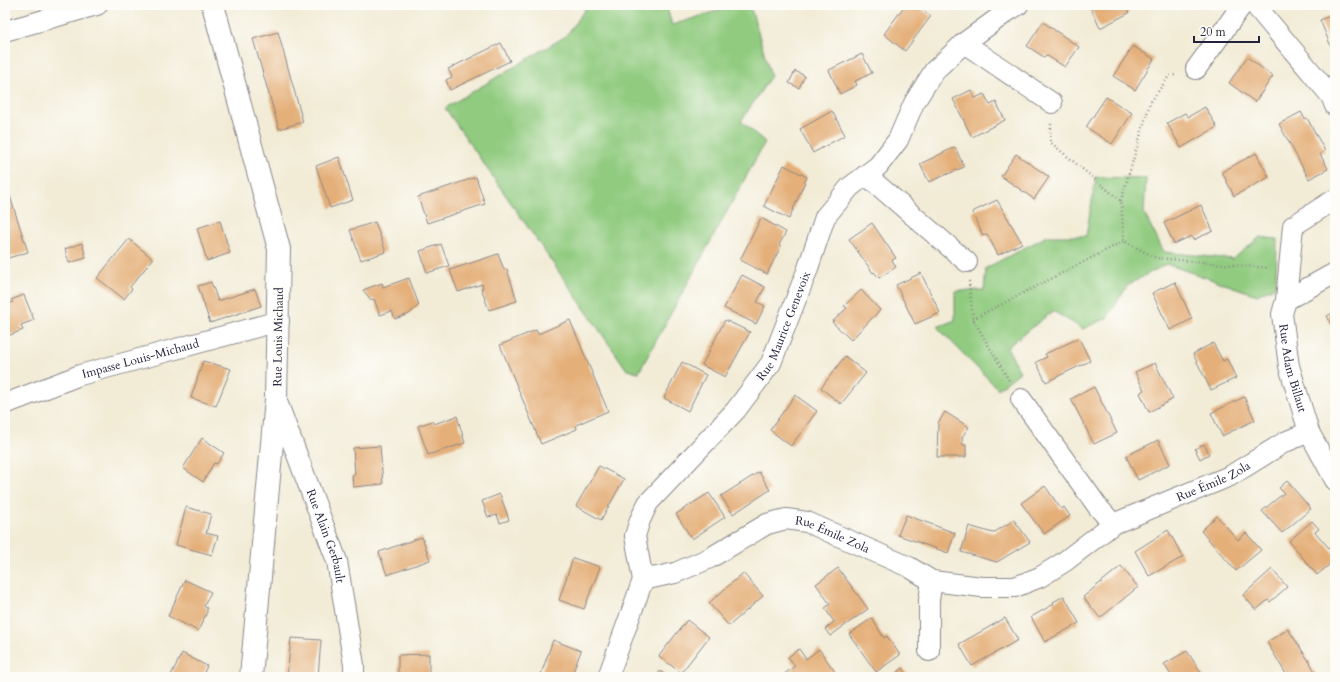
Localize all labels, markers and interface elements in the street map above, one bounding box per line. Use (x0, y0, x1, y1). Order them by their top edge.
scale bar (1194, 18, 1259, 44)
text: 20 m (1200, 24, 1227, 40)
street label: Rue Maurice Genevoix (753, 269, 814, 384)
street label: Rue Louis Michaud (269, 287, 287, 387)
street label: Rue Adam Billaut (1275, 323, 1311, 414)
street label: Impasse Louis-Michaud (80, 335, 201, 382)
street label: Rue Émile Zola (1174, 457, 1254, 505)
street label: Rue Alain Gerbault (303, 487, 348, 584)
street label: Rue Émile Zola (794, 512, 873, 557)

